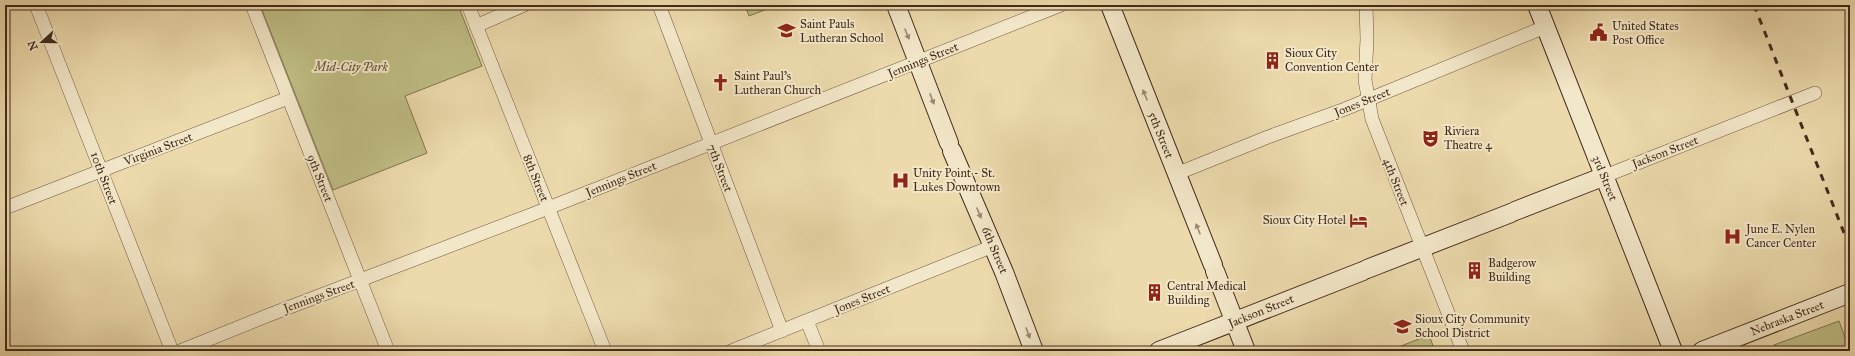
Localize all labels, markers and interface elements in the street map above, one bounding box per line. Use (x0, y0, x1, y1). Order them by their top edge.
place label: Saint Pauls Lutheran School (800, 17, 885, 45)
place label: United States Post Office (1612, 19, 1679, 47)
school or university icon: Saint Pauls Lutheran School (777, 21, 797, 41)
north arrow (22, 22, 62, 62)
public building icon: United States Post Office (1589, 23, 1609, 43)
one-way arrow (904, 28, 910, 39)
text: N (25, 38, 41, 52)
street label: Jennings Street (884, 39, 961, 82)
place label: Sioux City Convention Center (1285, 46, 1379, 74)
building icon: Sioux City Convention Center (1262, 50, 1282, 70)
park label: Mid-City Park (313, 60, 388, 74)
place label: Saint Paul's Lutheran Church (734, 69, 821, 97)
church icon: Saint Paul's Lutheran Church (711, 73, 731, 93)
street label: Jones Street (1330, 84, 1393, 121)
one-way arrow (1142, 89, 1148, 101)
one-way arrow (930, 93, 936, 105)
street label: 5th Street (1145, 110, 1177, 161)
place label: Riviera Theatre 4 (1444, 124, 1492, 152)
theatre icon: Riviera Theatre 4 (1421, 128, 1441, 148)
street label: Virginia Street (121, 129, 195, 170)
street label: Jackson Street (1628, 133, 1701, 173)
street label: 7th Street (705, 142, 736, 194)
street label: 10th Street (88, 150, 121, 207)
street label: 9th Street (304, 152, 336, 204)
street label: 8th Street (520, 152, 552, 204)
street label: 3rd Street (1590, 153, 1621, 203)
street label: 4th Street (1380, 156, 1412, 208)
street label: Jennings Street (582, 158, 659, 201)
place label: Unity Point - St. Lukes Downtown (913, 166, 1001, 194)
hospital icon: Unity Point - St. Lukes Downtown (890, 170, 910, 190)
one-way arrow (976, 207, 982, 218)
hotel icon: Sioux City Hotel (1349, 210, 1369, 230)
place label: Sioux City Hotel (1263, 213, 1347, 227)
place label: June E. Nylen Cancer Center (1744, 222, 1817, 250)
one-way arrow (1195, 223, 1201, 235)
street label: 6th Street (979, 224, 1011, 276)
hospital icon: June E. Nylen Cancer Center (1723, 226, 1743, 246)
place label: Badgerow Building (1488, 256, 1536, 285)
building icon: Badgerow Building (1465, 260, 1485, 280)
street label: Jennings Street (280, 276, 358, 317)
place label: Central Medical Building (1167, 279, 1247, 308)
street label: Jones Street (830, 281, 893, 318)
building icon: Central Medical Building (1144, 283, 1164, 303)
street label: Jackson Street (1224, 291, 1297, 332)
street label: Nebraska Street (1748, 297, 1826, 338)
place label: Sioux City Community School District (1415, 312, 1530, 340)
school or university icon: Sioux City Community School District (1392, 316, 1412, 336)
one-way arrow (1025, 327, 1031, 339)

